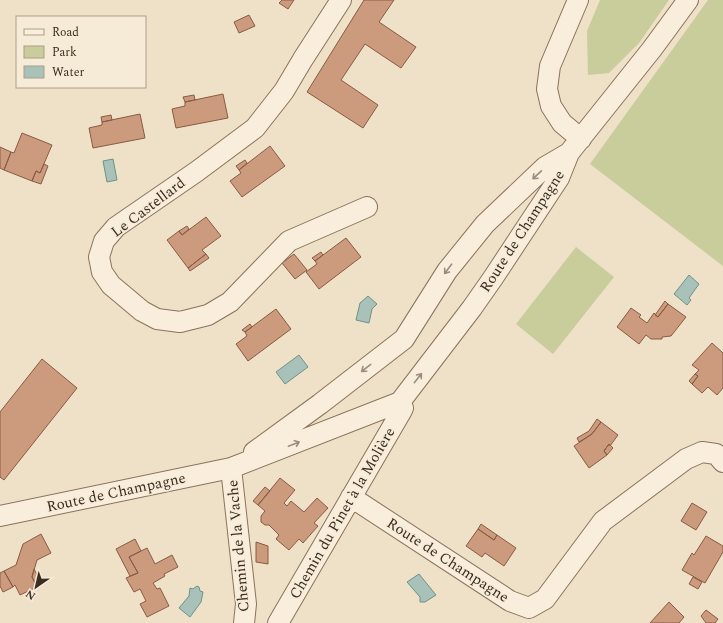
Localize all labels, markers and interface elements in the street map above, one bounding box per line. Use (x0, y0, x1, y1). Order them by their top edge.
legend (16, 16, 146, 88)
text: Road (52, 23, 79, 42)
text: Park (52, 43, 77, 62)
text: Water (52, 63, 84, 82)
street label: Route de Champagne (474, 166, 571, 297)
one-way arrow (532, 170, 542, 179)
street label: Le Castellard (106, 172, 190, 243)
one-way arrow (444, 264, 453, 275)
one-way arrow (361, 364, 372, 372)
one-way arrow (414, 373, 422, 384)
street label: Chemin du Pinet à la Molière (284, 423, 401, 604)
one-way arrow (287, 440, 299, 447)
street label: Route de Champagne (44, 466, 188, 518)
street label: Chemin de la Vache (221, 479, 256, 613)
street label: Route de Champagne (382, 512, 513, 609)
north arrow (16, 567, 56, 607)
text: N (22, 585, 39, 604)

